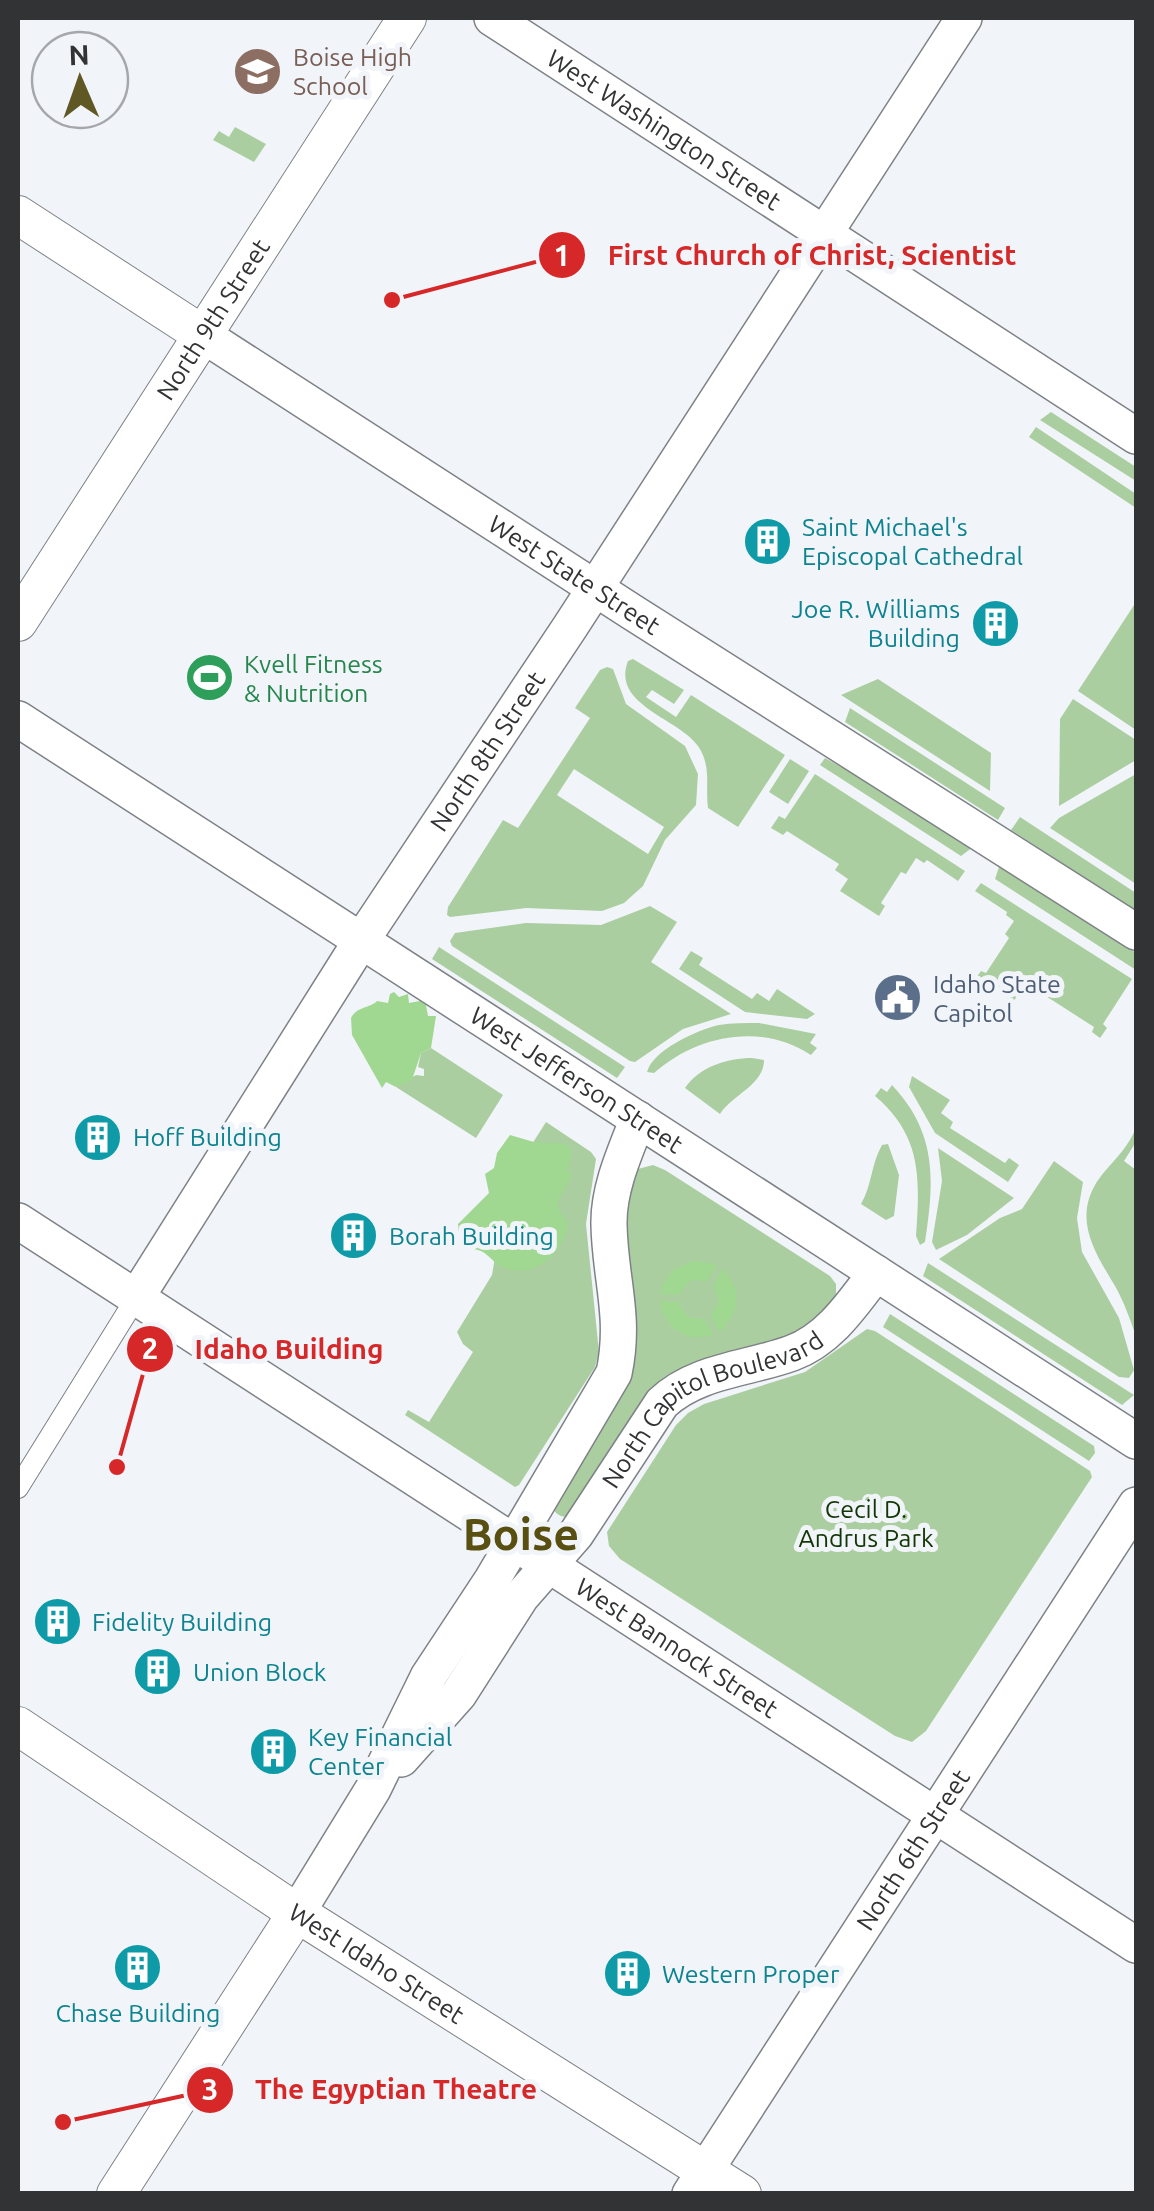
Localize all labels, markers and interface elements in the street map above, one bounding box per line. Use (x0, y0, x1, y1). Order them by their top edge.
north arrow (30, 30, 130, 130)
text: N (68, 39, 90, 70)
place label: Boise High School (293, 43, 412, 100)
street label: West Washington Street (542, 44, 786, 216)
school or university icon: Boise High School (232, 45, 284, 97)
callout: First Church of Christ, Scientist (537, 226, 1036, 284)
street label: North 9th Street (151, 234, 275, 405)
text: 1 (554, 238, 570, 272)
text: First Church of Christ, Scientist (608, 239, 1016, 270)
street label: West State Street (484, 509, 665, 640)
place label: Saint Michael's Episcopal Cathedral (802, 513, 1023, 570)
building icon: Saint Michael's Episcopal Cathedral (741, 515, 793, 567)
place label: Joe R. Williams Building (792, 595, 960, 652)
building icon: Joe R. Williams Building (969, 597, 1021, 649)
place label: Kvell Fitness & Nutrition (244, 650, 383, 707)
sports icon: Kvell Fitness & Nutrition (183, 652, 235, 704)
street label: North 8th Street (424, 666, 551, 836)
place label: Idaho State Capitol (933, 970, 1061, 1027)
public building icon: Idaho State Capitol (872, 972, 924, 1024)
street label: West Jefferson Street (465, 1001, 688, 1159)
building icon: Hoff Building (72, 1111, 124, 1163)
place label: Hoff Building (133, 1123, 282, 1151)
building icon: Borah Building (328, 1210, 380, 1262)
place label: Borah Building (389, 1222, 554, 1250)
callout: Idaho Building (125, 1320, 404, 1378)
street label: North Capitol Boulevard (596, 1326, 828, 1493)
text: 2 (142, 1331, 158, 1365)
text: Idaho Building (195, 1333, 383, 1364)
park label: Cecil D. Andrus Park (798, 1495, 934, 1552)
district label: Boise (463, 1508, 579, 1559)
street label: West Bannock Street (571, 1572, 783, 1723)
building icon: Fidelity Building (31, 1596, 83, 1648)
place label: Fidelity Building (92, 1608, 272, 1636)
building icon: Union Block (132, 1646, 184, 1698)
place label: Union Block (193, 1658, 327, 1686)
place label: Key Financial Center (308, 1723, 452, 1780)
building icon: Key Financial Center (247, 1725, 299, 1777)
street label: North 6th Street (851, 1764, 975, 1935)
street label: West Idaho Street (284, 1898, 469, 2029)
building icon: Chase Building (112, 1941, 164, 1993)
building icon: Western Proper (601, 1948, 653, 2000)
place label: Western Proper (662, 1960, 840, 1988)
place label: Chase Building (56, 1999, 220, 2027)
callout: The Egyptian Theatre (185, 2061, 557, 2119)
text: 3 (202, 2072, 218, 2106)
text: The Egyptian Theatre (255, 2073, 537, 2104)

